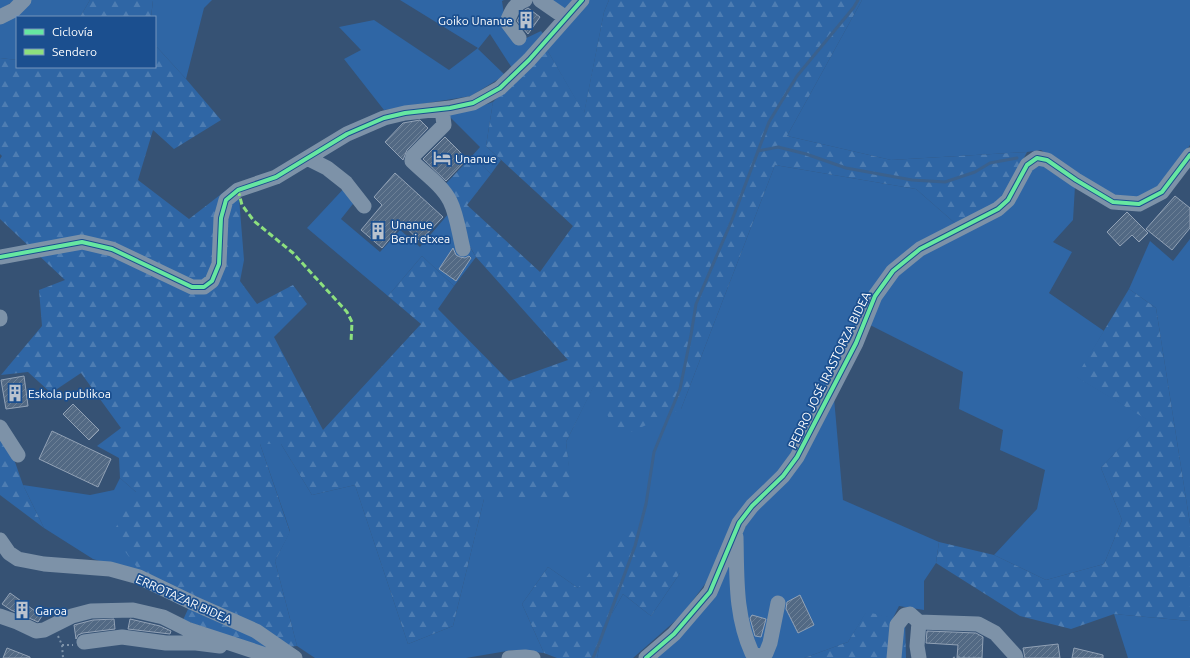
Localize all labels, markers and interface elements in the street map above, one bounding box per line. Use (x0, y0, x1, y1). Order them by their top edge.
building icon: Goiko Unanue (516, 10, 536, 30)
place label: Goiko Unanue (438, 14, 513, 27)
legend (16, 16, 156, 68)
text: Ciclovía (52, 25, 93, 38)
text: Sendero (52, 45, 97, 58)
hotel icon: Unanue (432, 148, 452, 168)
place label: Unanue (455, 152, 497, 165)
place label: Unanue Berri etxea (391, 218, 450, 245)
building icon: Unanue Berri etxea (368, 221, 388, 241)
street label: PEDRO JOSÉ IRASTORZA BIDEA (785, 289, 873, 451)
building icon: Eskola publikoa (5, 383, 25, 403)
place label: Eskola publikoa (28, 387, 111, 400)
street label: ERROTAZAR BIDEA (134, 572, 234, 626)
building icon: Garoa (12, 600, 32, 620)
place label: Garoa (35, 604, 67, 617)

